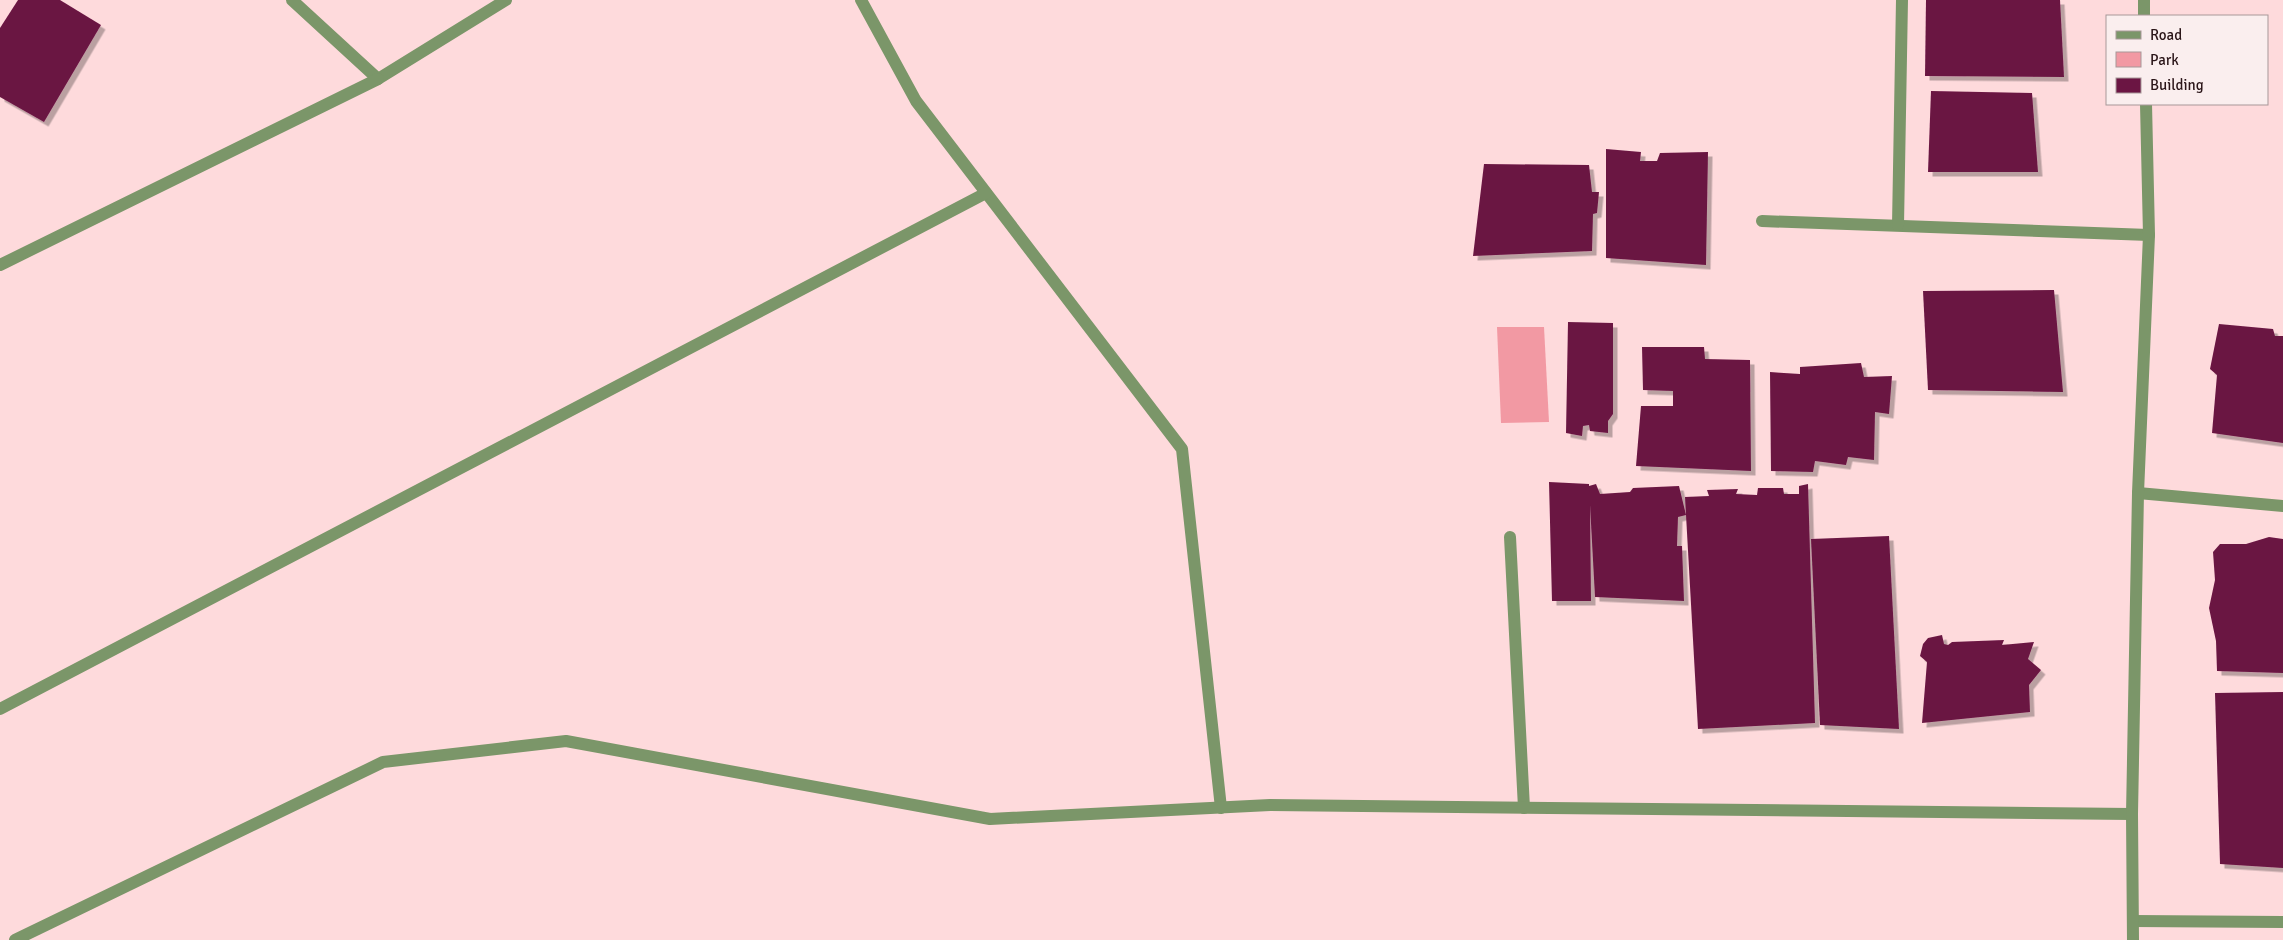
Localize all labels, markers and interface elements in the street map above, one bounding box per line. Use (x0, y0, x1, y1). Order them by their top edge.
legend (2106, 15, 2268, 105)
text: Road (2150, 26, 2182, 44)
text: Park (2150, 51, 2179, 69)
text: Building (2150, 76, 2204, 94)

